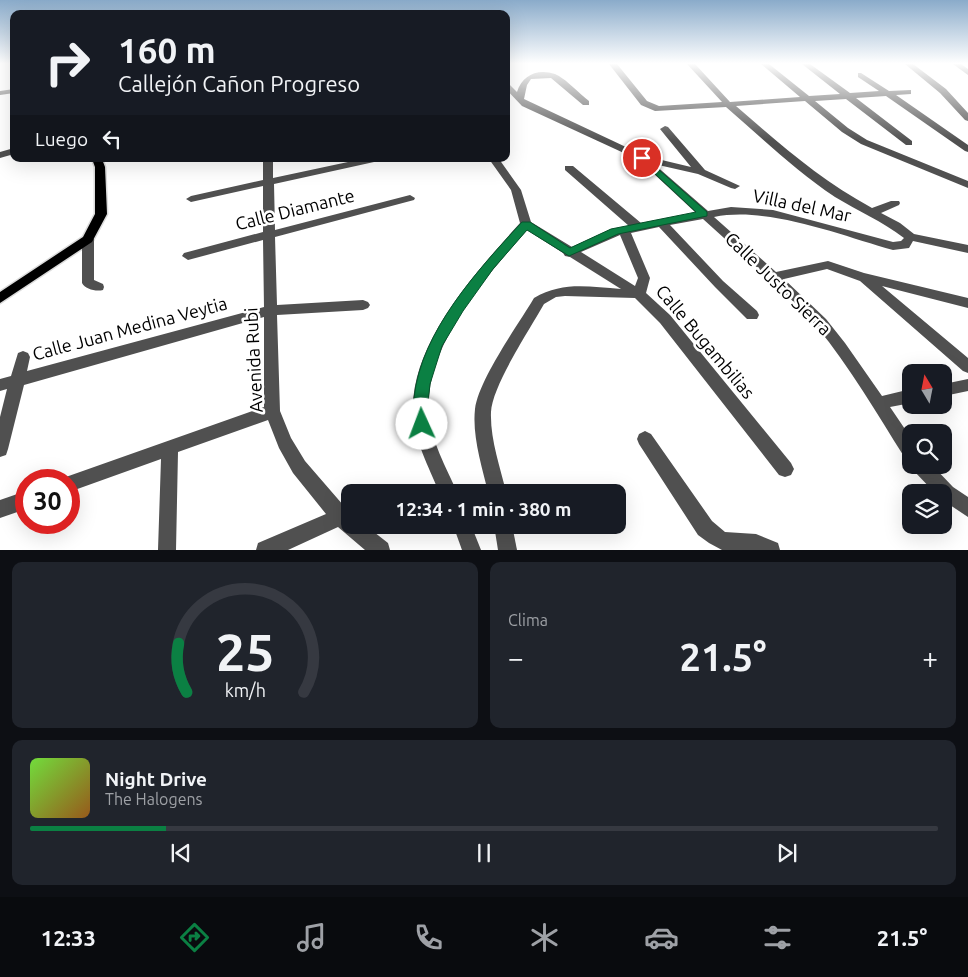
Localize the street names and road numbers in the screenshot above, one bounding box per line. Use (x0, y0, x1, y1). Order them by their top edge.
street label: Calle Diamante (233, 185, 356, 234)
street label: Villa del Mar (751, 185, 853, 225)
street label: Calle Justo Sierra (722, 228, 836, 339)
street label: Calle Bugambilias (653, 281, 759, 402)
street label: Calle Juan Medina Veytia (30, 292, 229, 364)
street label: Avenida Rubi (240, 307, 266, 413)

